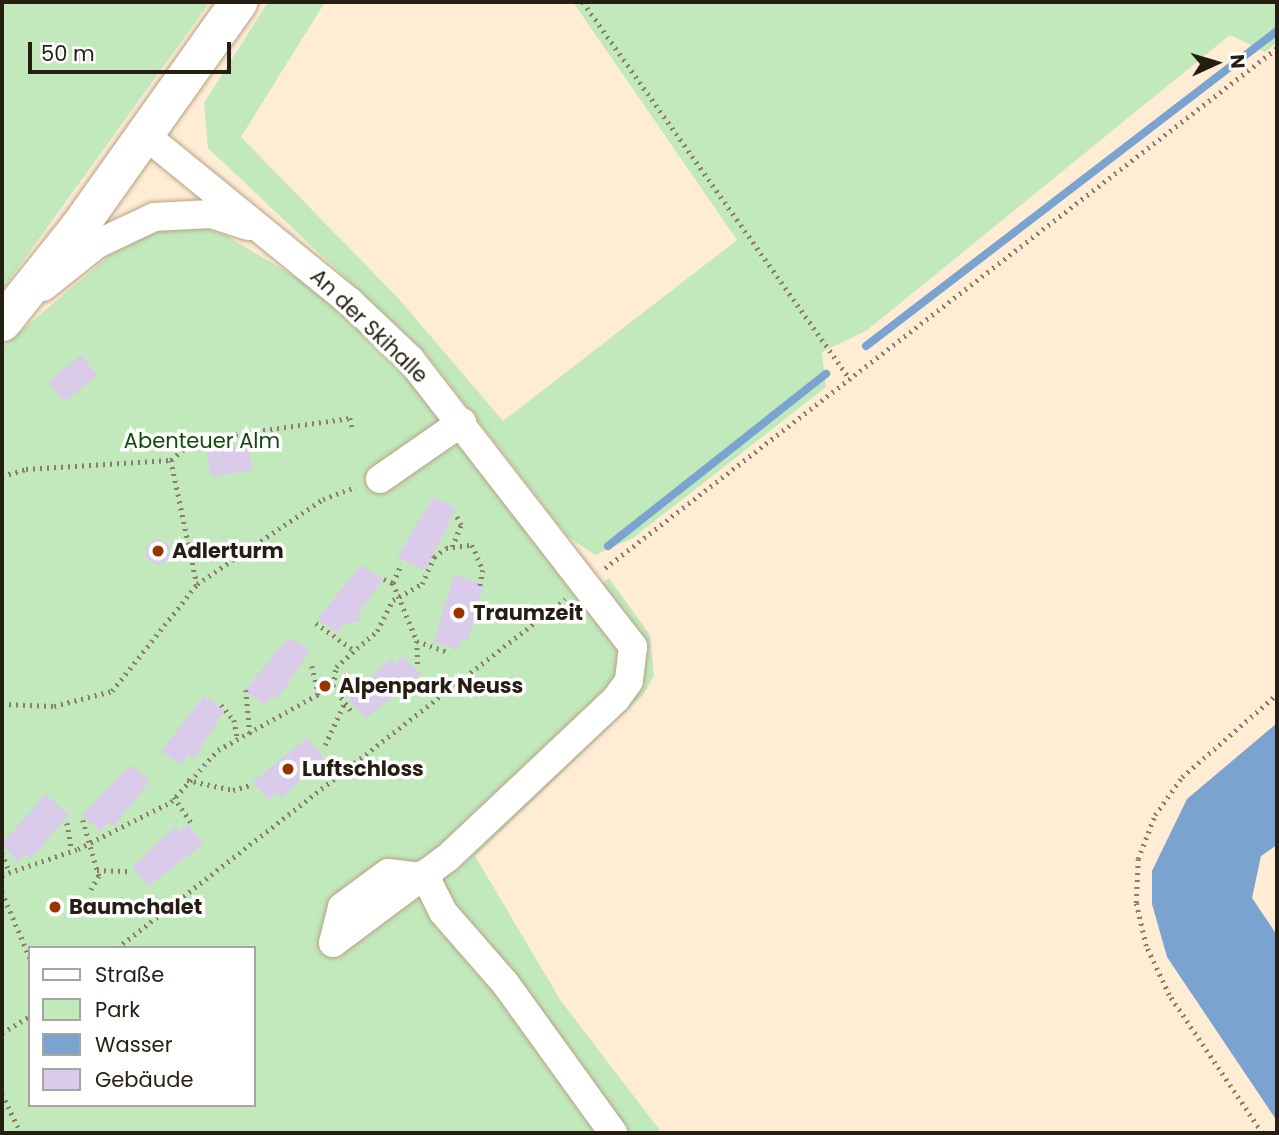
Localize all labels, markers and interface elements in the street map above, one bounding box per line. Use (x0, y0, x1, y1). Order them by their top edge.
scale bar (32, 28, 234, 72)
north arrow (1181, 28, 1251, 98)
text: 50 m (41, 39, 95, 68)
text: N (1223, 53, 1251, 70)
street label: An der Skihalle (305, 264, 433, 388)
park label: Abenteuer Alm (124, 428, 280, 454)
place label: Adlerturm (172, 538, 284, 564)
marker: Adlerturm (150, 543, 166, 559)
place label: Traumzeit (473, 600, 583, 626)
marker: Traumzeit (451, 605, 467, 621)
place label: Alpenpark Neuss (339, 673, 523, 699)
marker: Alpenpark Neuss (317, 678, 333, 694)
place label: Luftschloss (302, 756, 424, 782)
marker: Luftschloss (280, 761, 296, 777)
place label: Baumchalet (69, 894, 202, 920)
marker: Baumchalet (47, 899, 63, 915)
legend (28, 946, 256, 1107)
text: Straße (95, 960, 164, 989)
text: Park (95, 995, 140, 1024)
text: Wasser (95, 1030, 172, 1059)
text: Gebäude (95, 1065, 193, 1094)

